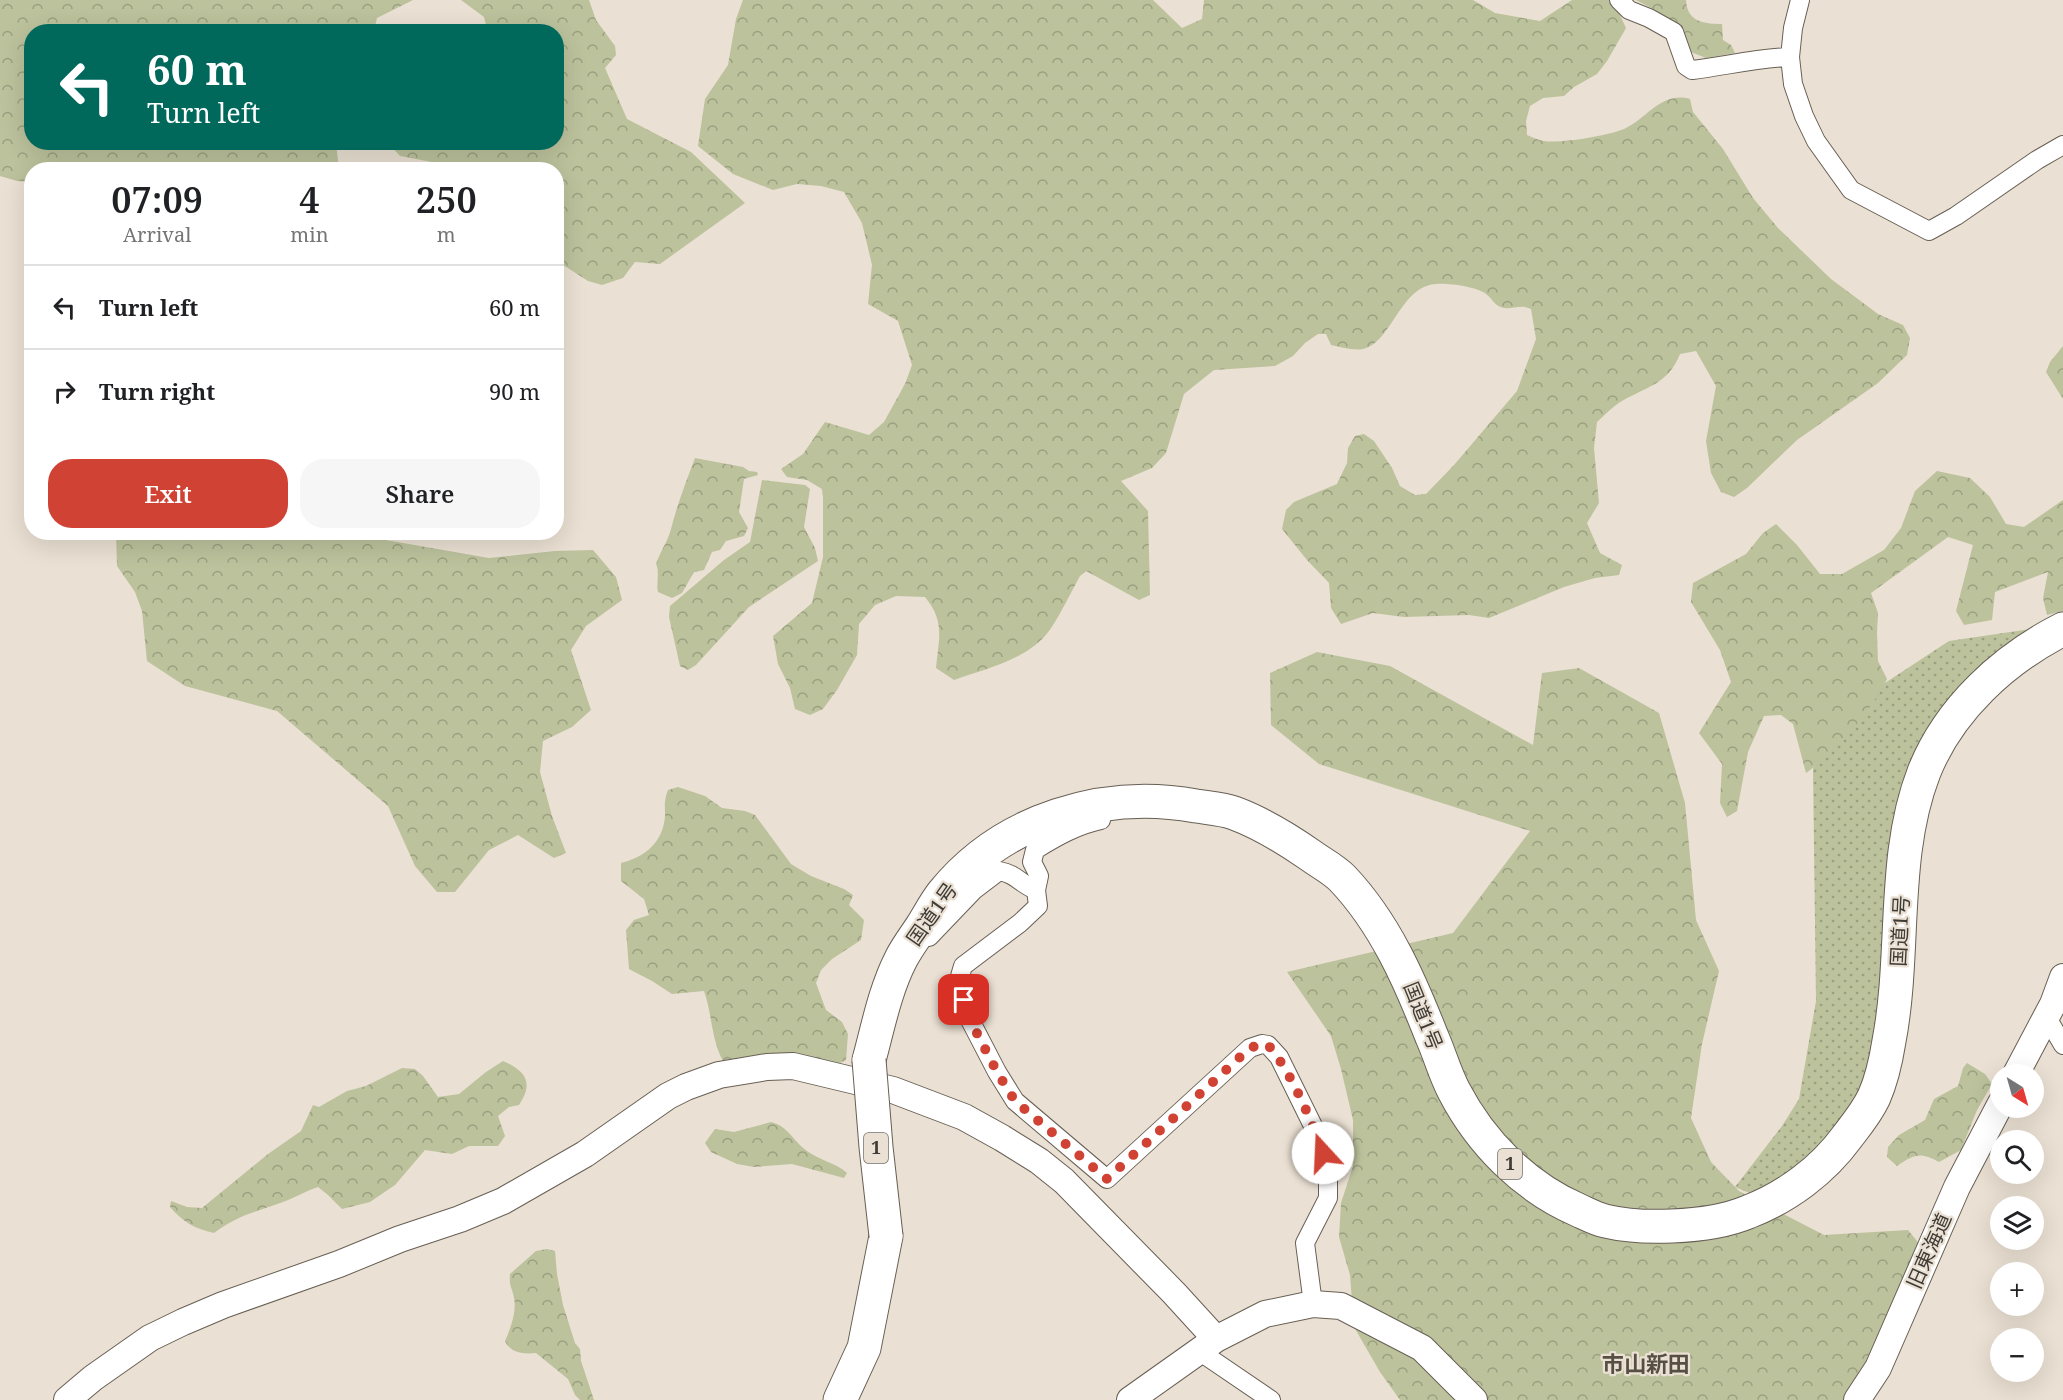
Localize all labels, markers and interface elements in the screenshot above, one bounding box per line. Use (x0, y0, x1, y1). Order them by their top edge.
text: 60 m (147, 40, 247, 97)
icon: left (48, 48, 126, 126)
text: Turn left (147, 94, 260, 131)
text: 07:09 (111, 175, 203, 224)
text: 4 (299, 175, 320, 224)
text: 250 (416, 175, 477, 224)
text: Arrival (123, 221, 191, 248)
text: min (290, 221, 329, 248)
text: m (437, 221, 456, 248)
icon: left (48, 291, 81, 324)
text: Turn left (99, 292, 198, 322)
text: 60 m (489, 292, 540, 322)
icon: right (48, 375, 81, 408)
text: Turn right (99, 376, 215, 406)
text: 90 m (489, 376, 540, 406)
button: Exit (48, 459, 288, 528)
button: Share (300, 459, 540, 528)
street label: 国道1号 (900, 877, 963, 951)
street label: 国道1号 (1884, 895, 1915, 967)
pin (938, 974, 989, 1025)
street label: 国道1号 (1398, 978, 1449, 1054)
icon: arrive (947, 983, 980, 1016)
north arrow (1990, 1064, 2044, 1118)
map controls (1990, 1064, 2044, 1382)
position arrow (1291, 1121, 1355, 1185)
button: search (1990, 1130, 2044, 1184)
road number: 1 (864, 1133, 888, 1163)
road number: 1 (1498, 1149, 1522, 1179)
button: layers (1990, 1196, 2044, 1250)
street label: 旧東海道 (1900, 1209, 1957, 1293)
button: + (1990, 1262, 2044, 1316)
button: − (1990, 1328, 2044, 1382)
district label: 市山新田 (1602, 1348, 1690, 1378)

